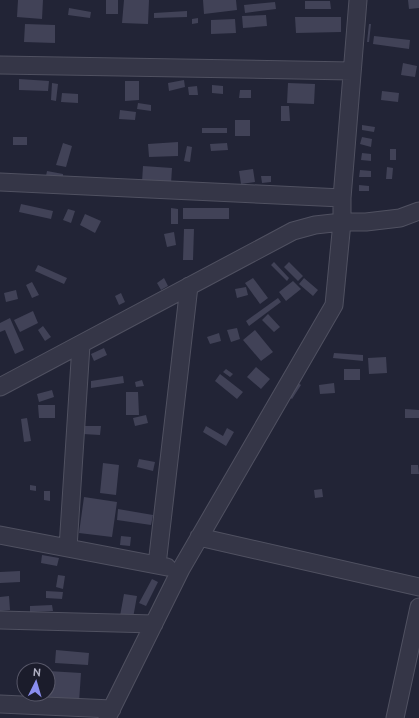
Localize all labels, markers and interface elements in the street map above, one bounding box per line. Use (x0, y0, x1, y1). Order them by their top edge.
north arrow (16, 662, 56, 702)
text: N (32, 666, 41, 678)

